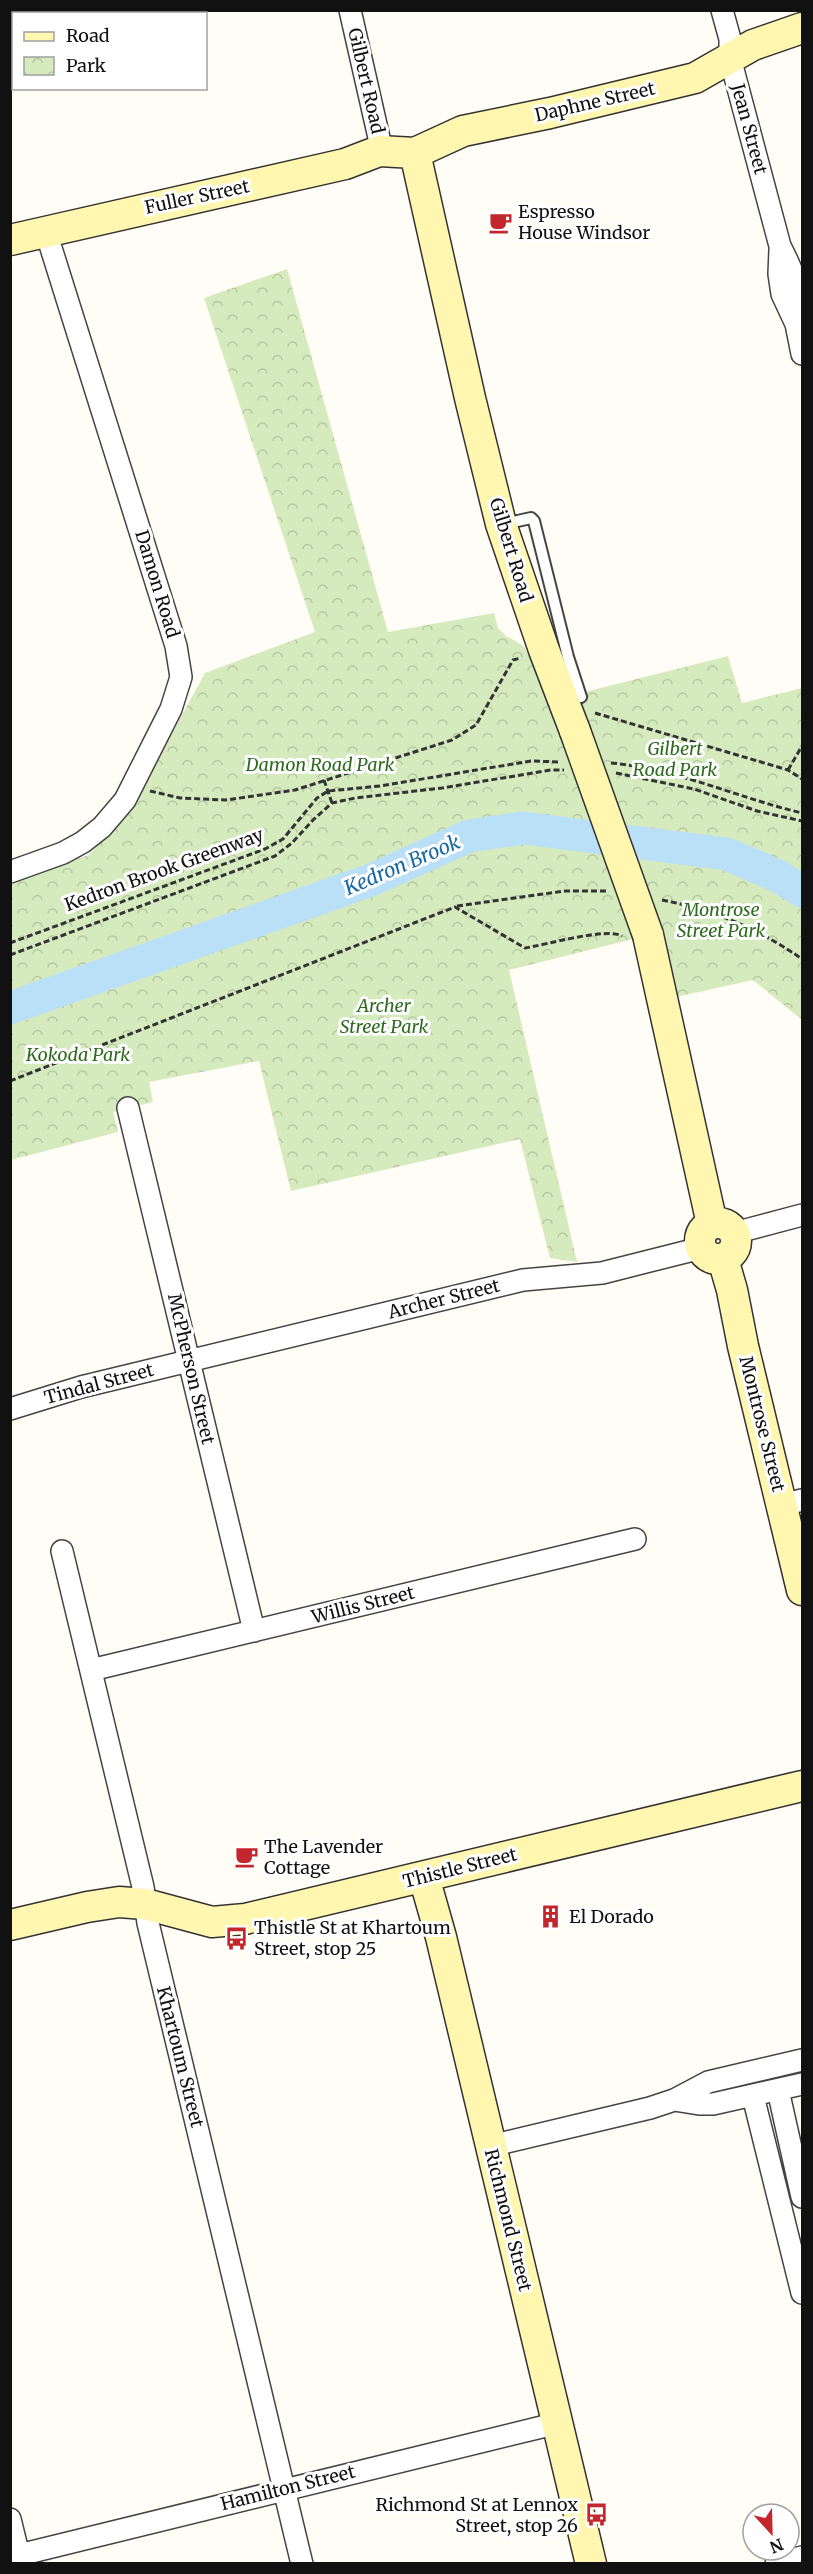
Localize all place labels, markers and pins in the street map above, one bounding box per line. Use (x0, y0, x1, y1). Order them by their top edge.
place label: Espresso House Windsor (518, 200, 650, 244)
cafe icon: Espresso House Windsor (487, 209, 513, 235)
place label: The Lavender Cottage (264, 1835, 383, 1879)
cafe icon: The Lavender Cottage (233, 1844, 259, 1870)
building icon: El Dorado (538, 1904, 564, 1930)
place label: El Dorado (569, 1905, 654, 1928)
place label: Thistle St at Khartoum Street, stop 25 (254, 1916, 451, 1960)
bus stop icon: Thistle St at Khartoum Street, stop 25 (223, 1925, 249, 1951)
place label: Richmond St at Lennox Street, stop 26 (376, 2493, 578, 2537)
bus stop icon: Richmond St at Lennox Street, stop 26 (583, 2502, 609, 2528)

